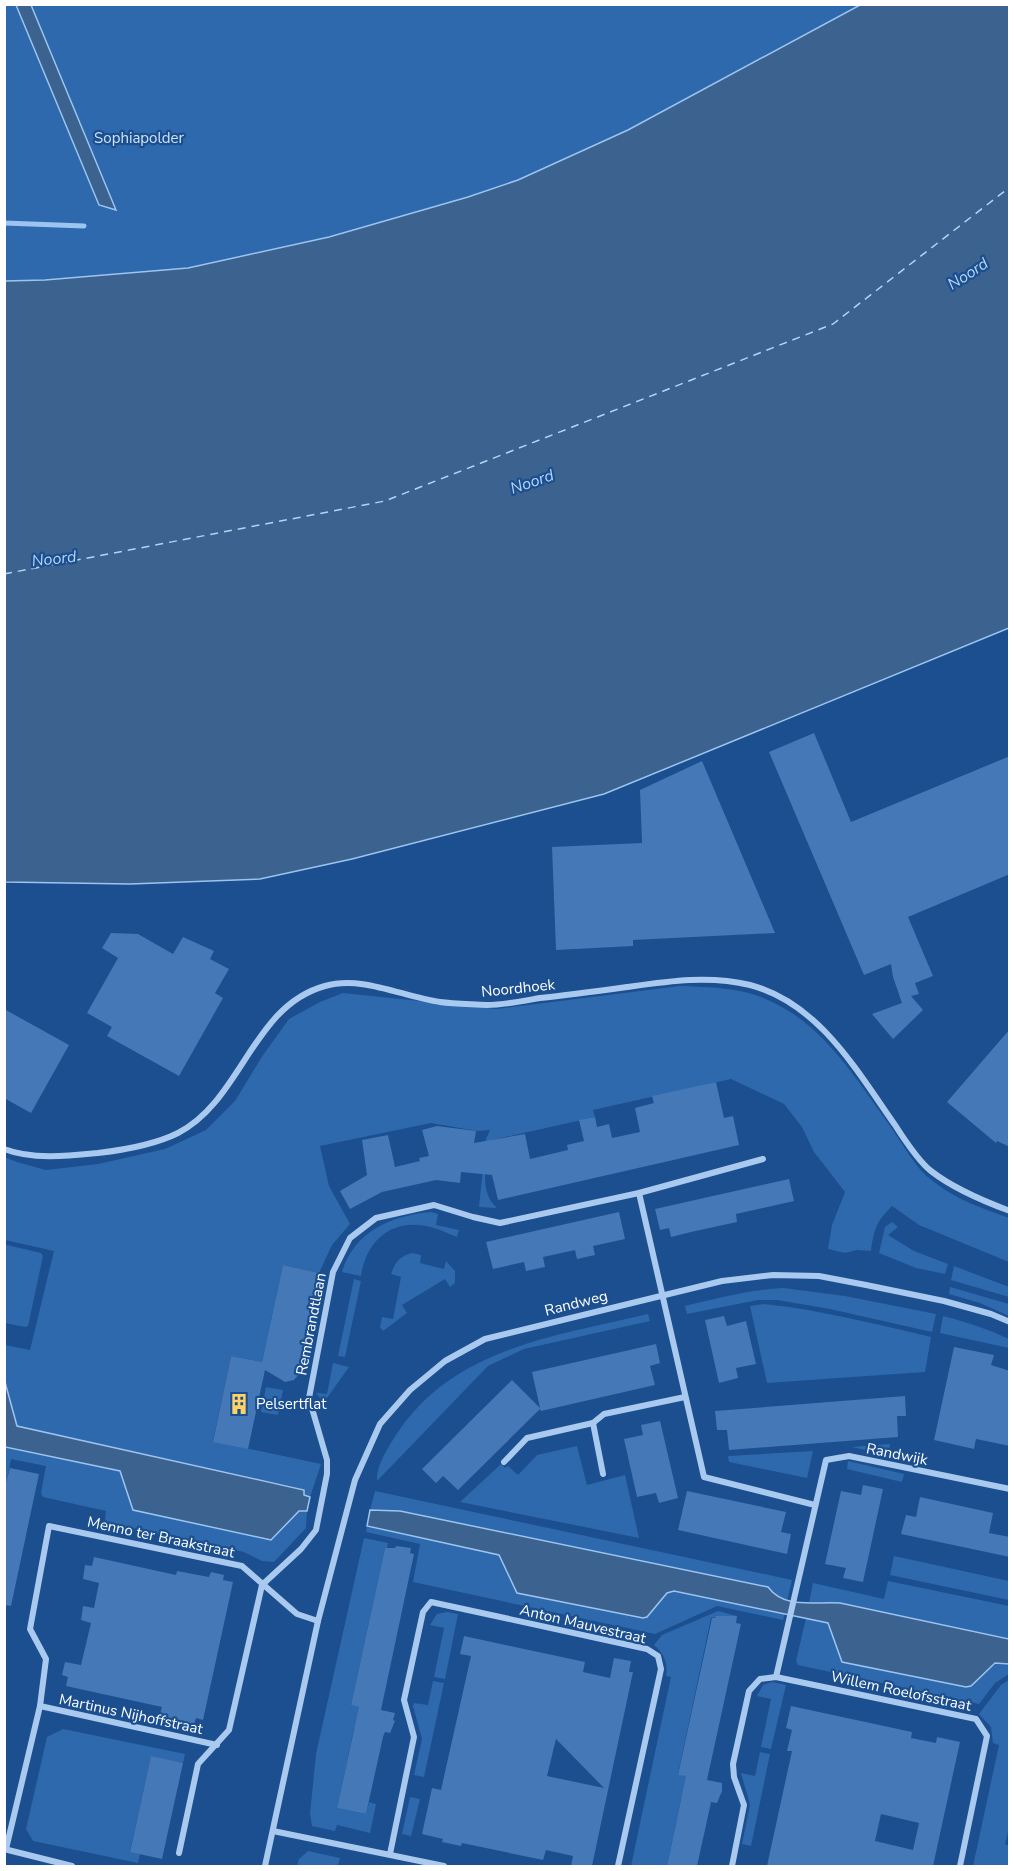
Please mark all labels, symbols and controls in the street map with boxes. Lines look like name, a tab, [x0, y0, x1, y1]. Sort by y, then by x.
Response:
park label: Sophiapolder	[94, 128, 185, 148]
water label: Noord	[943, 252, 993, 295]
water label: Noord	[507, 464, 557, 500]
water label: Noord	[31, 546, 78, 572]
street label: Noordhoek	[480, 974, 556, 1002]
street label: Rembrandtlaan	[291, 1271, 331, 1377]
street label: Randweg	[542, 1285, 610, 1321]
building icon: Pelsertflat	[227, 1392, 251, 1416]
place label: Pelsertflat	[256, 1394, 327, 1414]
street label: Randwijk	[864, 1438, 930, 1470]
street label: Menno ter Braakstraat	[86, 1512, 237, 1563]
street label: Anton Mauvestraat	[518, 1600, 649, 1648]
street label: Willem Roelofsstraat	[829, 1666, 974, 1716]
street label: Martinus Nijhoffstraat	[57, 1689, 206, 1739]

